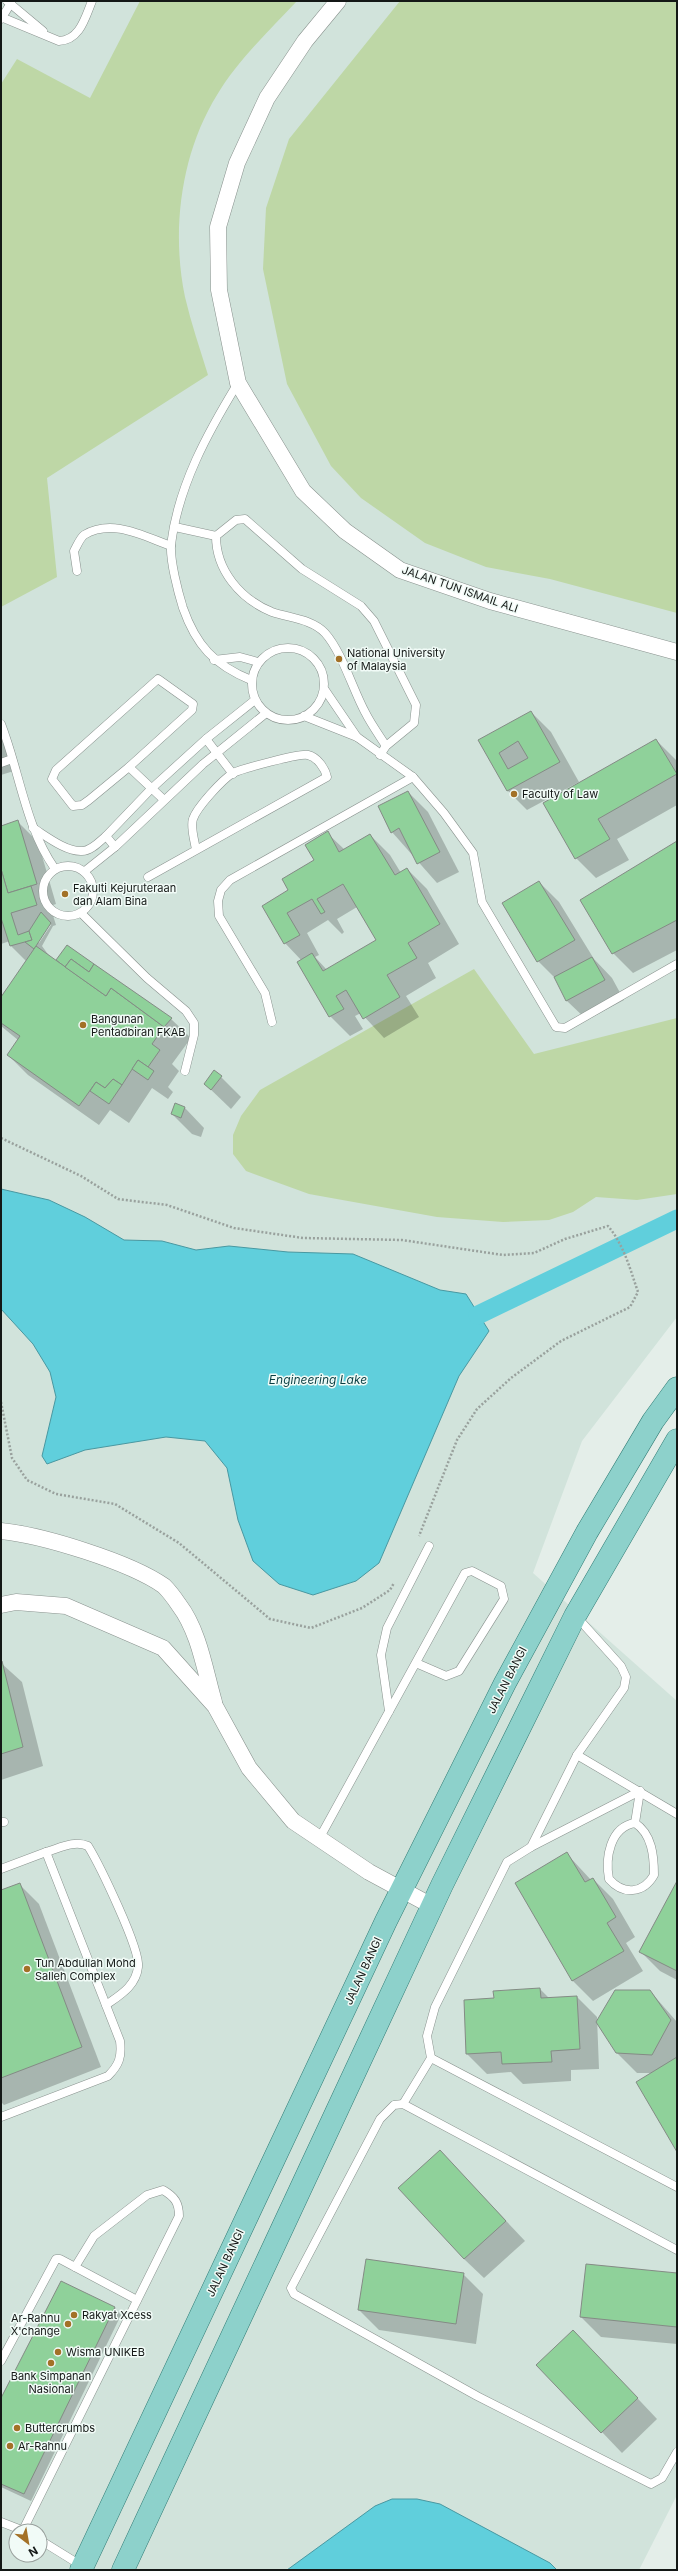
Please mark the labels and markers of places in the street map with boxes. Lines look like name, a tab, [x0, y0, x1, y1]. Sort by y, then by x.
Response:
place label: National University of Malaysia	[347, 646, 445, 673]
marker: National University of Malaysia	[334, 654, 344, 664]
place label: Faculty of Law	[522, 787, 598, 801]
marker: Faculty of Law	[509, 789, 519, 799]
place label: Fakulti Kejuruteraan dan Alam Bina	[73, 881, 176, 908]
marker: Fakulti Kejuruteraan dan Alam Bina	[60, 889, 70, 899]
place label: Bangunan Pentadbiran FKAB	[91, 1012, 185, 1039]
marker: Bangunan Pentadbiran FKAB	[78, 1020, 88, 1030]
place label: Tun Abdullah Mohd Salleh Complex	[35, 1956, 136, 1983]
marker: Tun Abdullah Mohd Salleh Complex	[22, 1964, 32, 1974]
place label: Rakyat Xcess	[82, 2308, 152, 2322]
marker: Rakyat Xcess	[69, 2310, 79, 2320]
place label: Ar-Rahnu X'change	[11, 2311, 60, 2338]
marker: Ar-Rahnu X'change	[63, 2319, 73, 2329]
place label: Wisma UNIKEB	[66, 2345, 145, 2359]
marker: Wisma UNIKEB	[53, 2347, 63, 2357]
marker: Bank Simpanan Nasional	[46, 2358, 56, 2368]
place label: Bank Simpanan Nasional	[11, 2369, 91, 2396]
place label: Buttercrumbs	[25, 2421, 95, 2435]
marker: Buttercrumbs	[12, 2423, 22, 2433]
place label: Ar-Rahnu	[18, 2439, 67, 2453]
marker: Ar-Rahnu	[5, 2441, 15, 2451]

